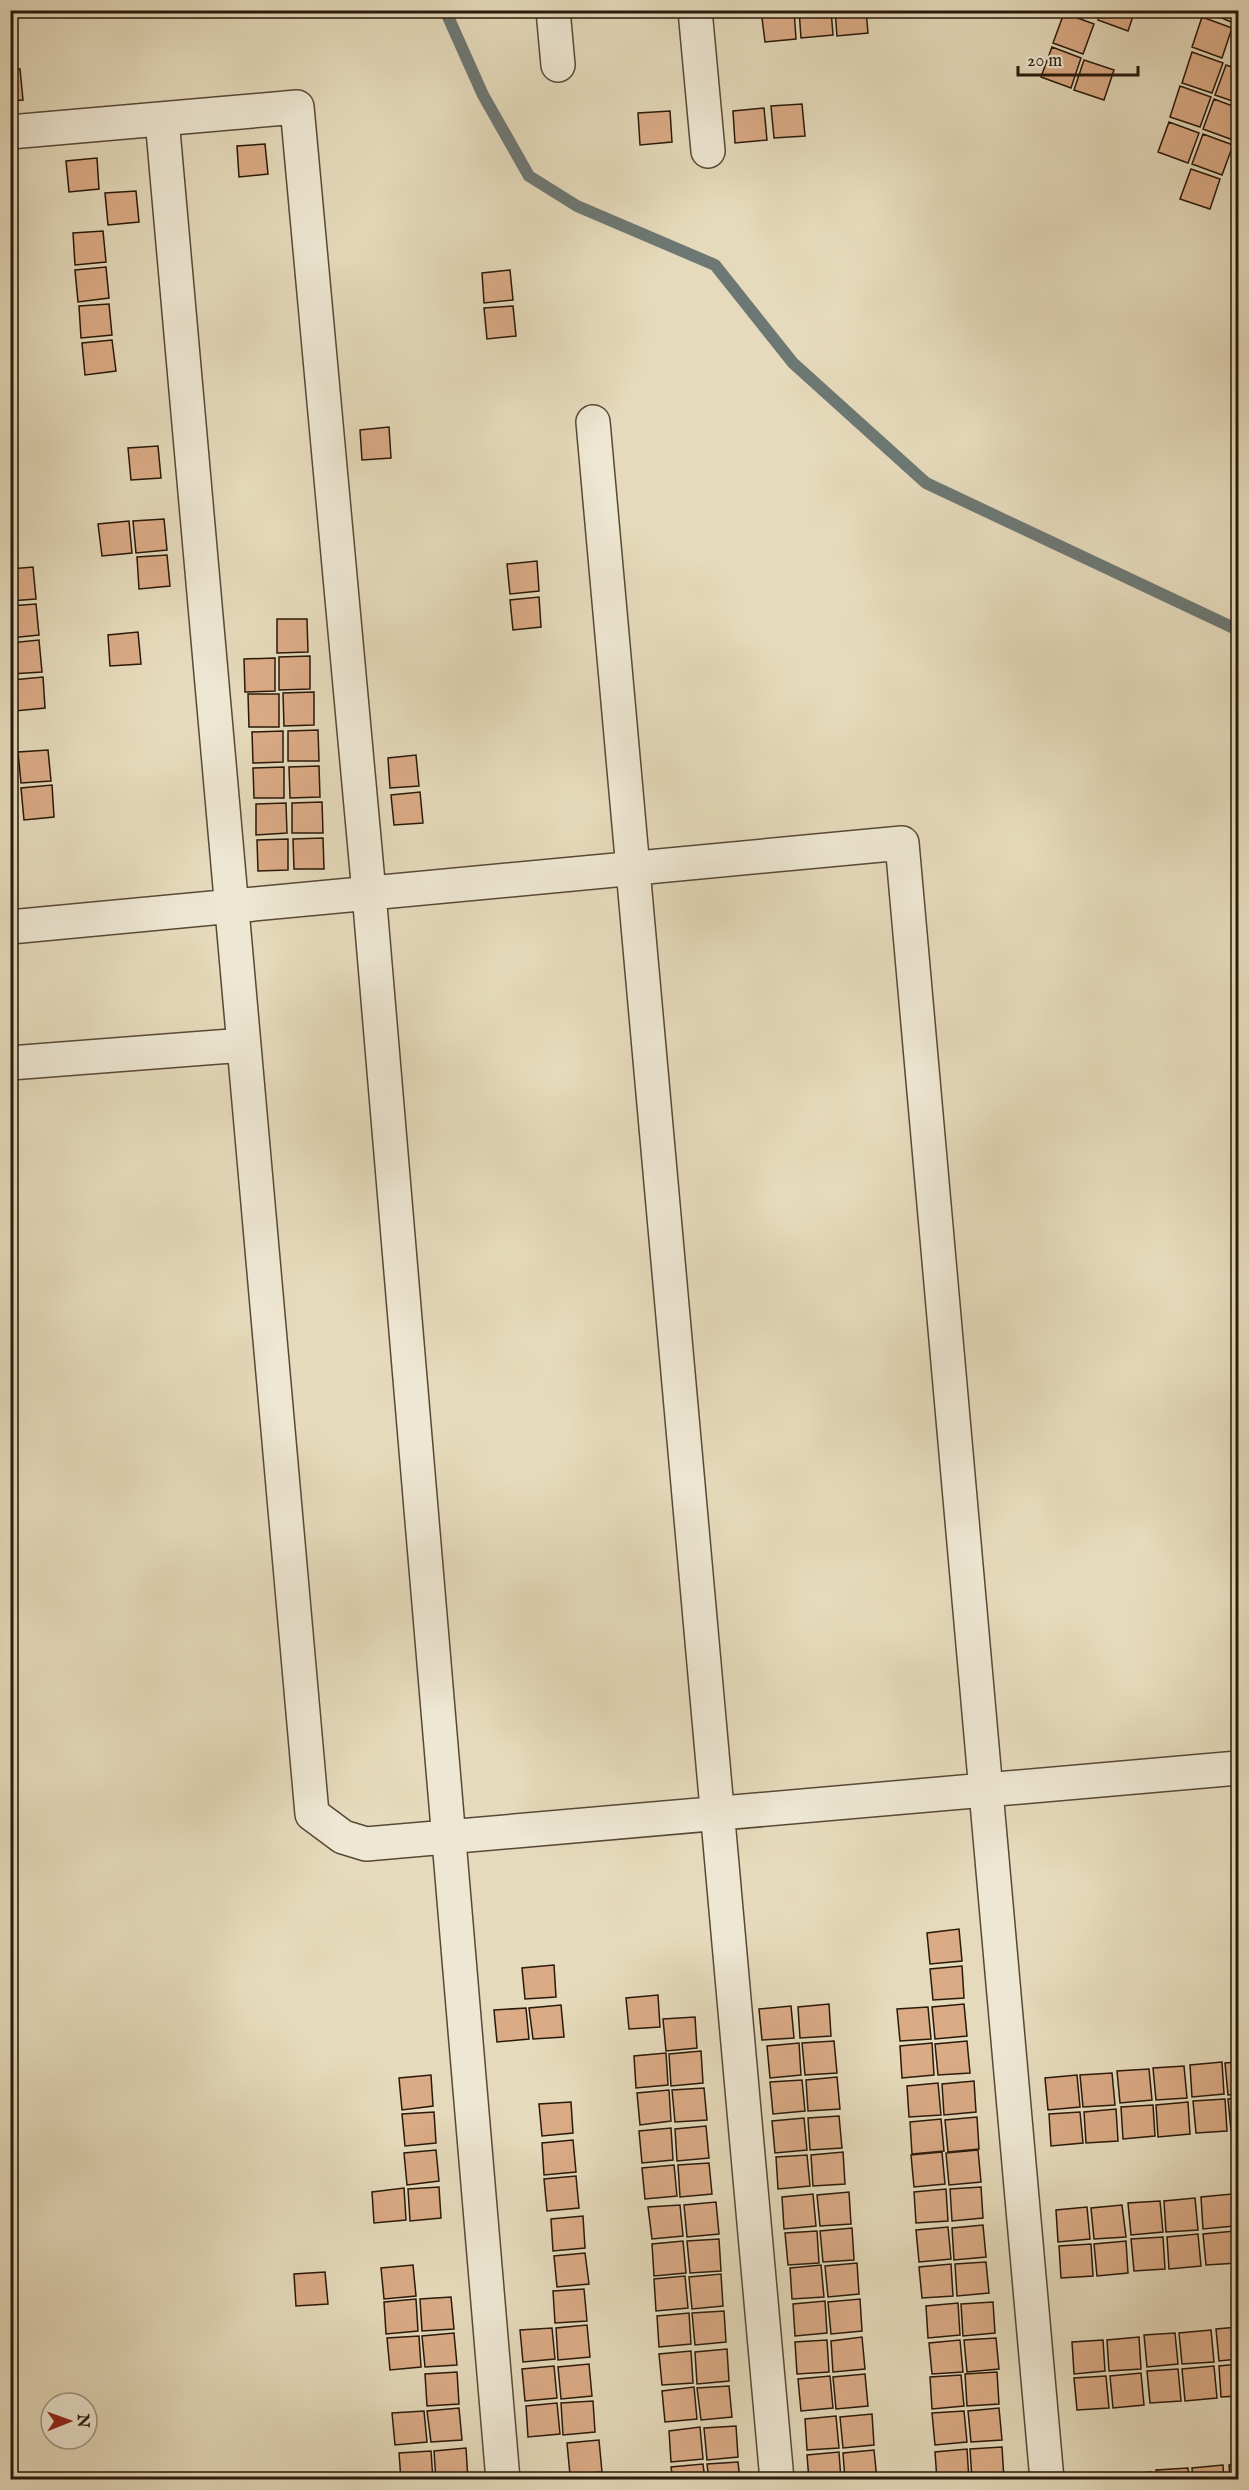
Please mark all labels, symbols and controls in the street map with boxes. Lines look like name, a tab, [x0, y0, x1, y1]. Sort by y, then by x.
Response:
scale bar	[1018, 39, 1138, 77]
text: 20 m	[1027, 50, 1062, 73]
north arrow	[39, 2391, 99, 2451]
text: N	[72, 2413, 92, 2428]

